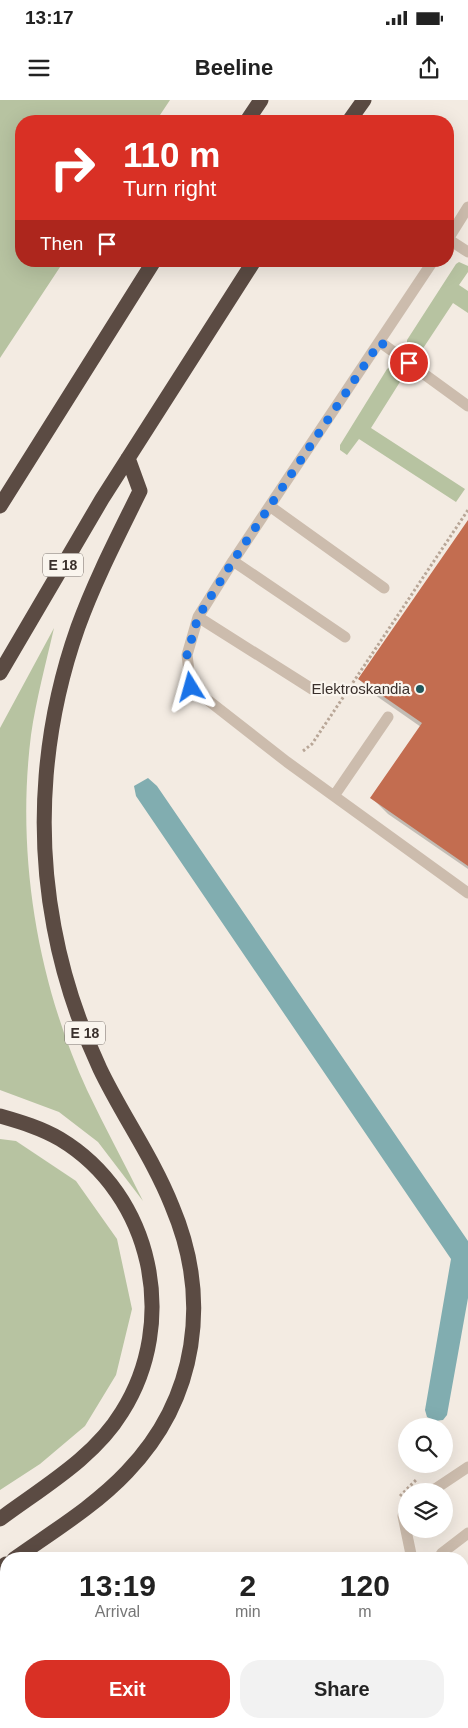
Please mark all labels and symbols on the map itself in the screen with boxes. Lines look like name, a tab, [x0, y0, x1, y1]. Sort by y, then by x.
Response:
pin	[388, 342, 430, 384]
road number: E 18	[43, 554, 83, 576]
position arrow	[164, 660, 216, 712]
place label: Elektroskandia	[312, 680, 411, 697]
marker: Elektroskandia	[414, 683, 426, 695]
road number: E 18	[65, 1021, 105, 1044]

